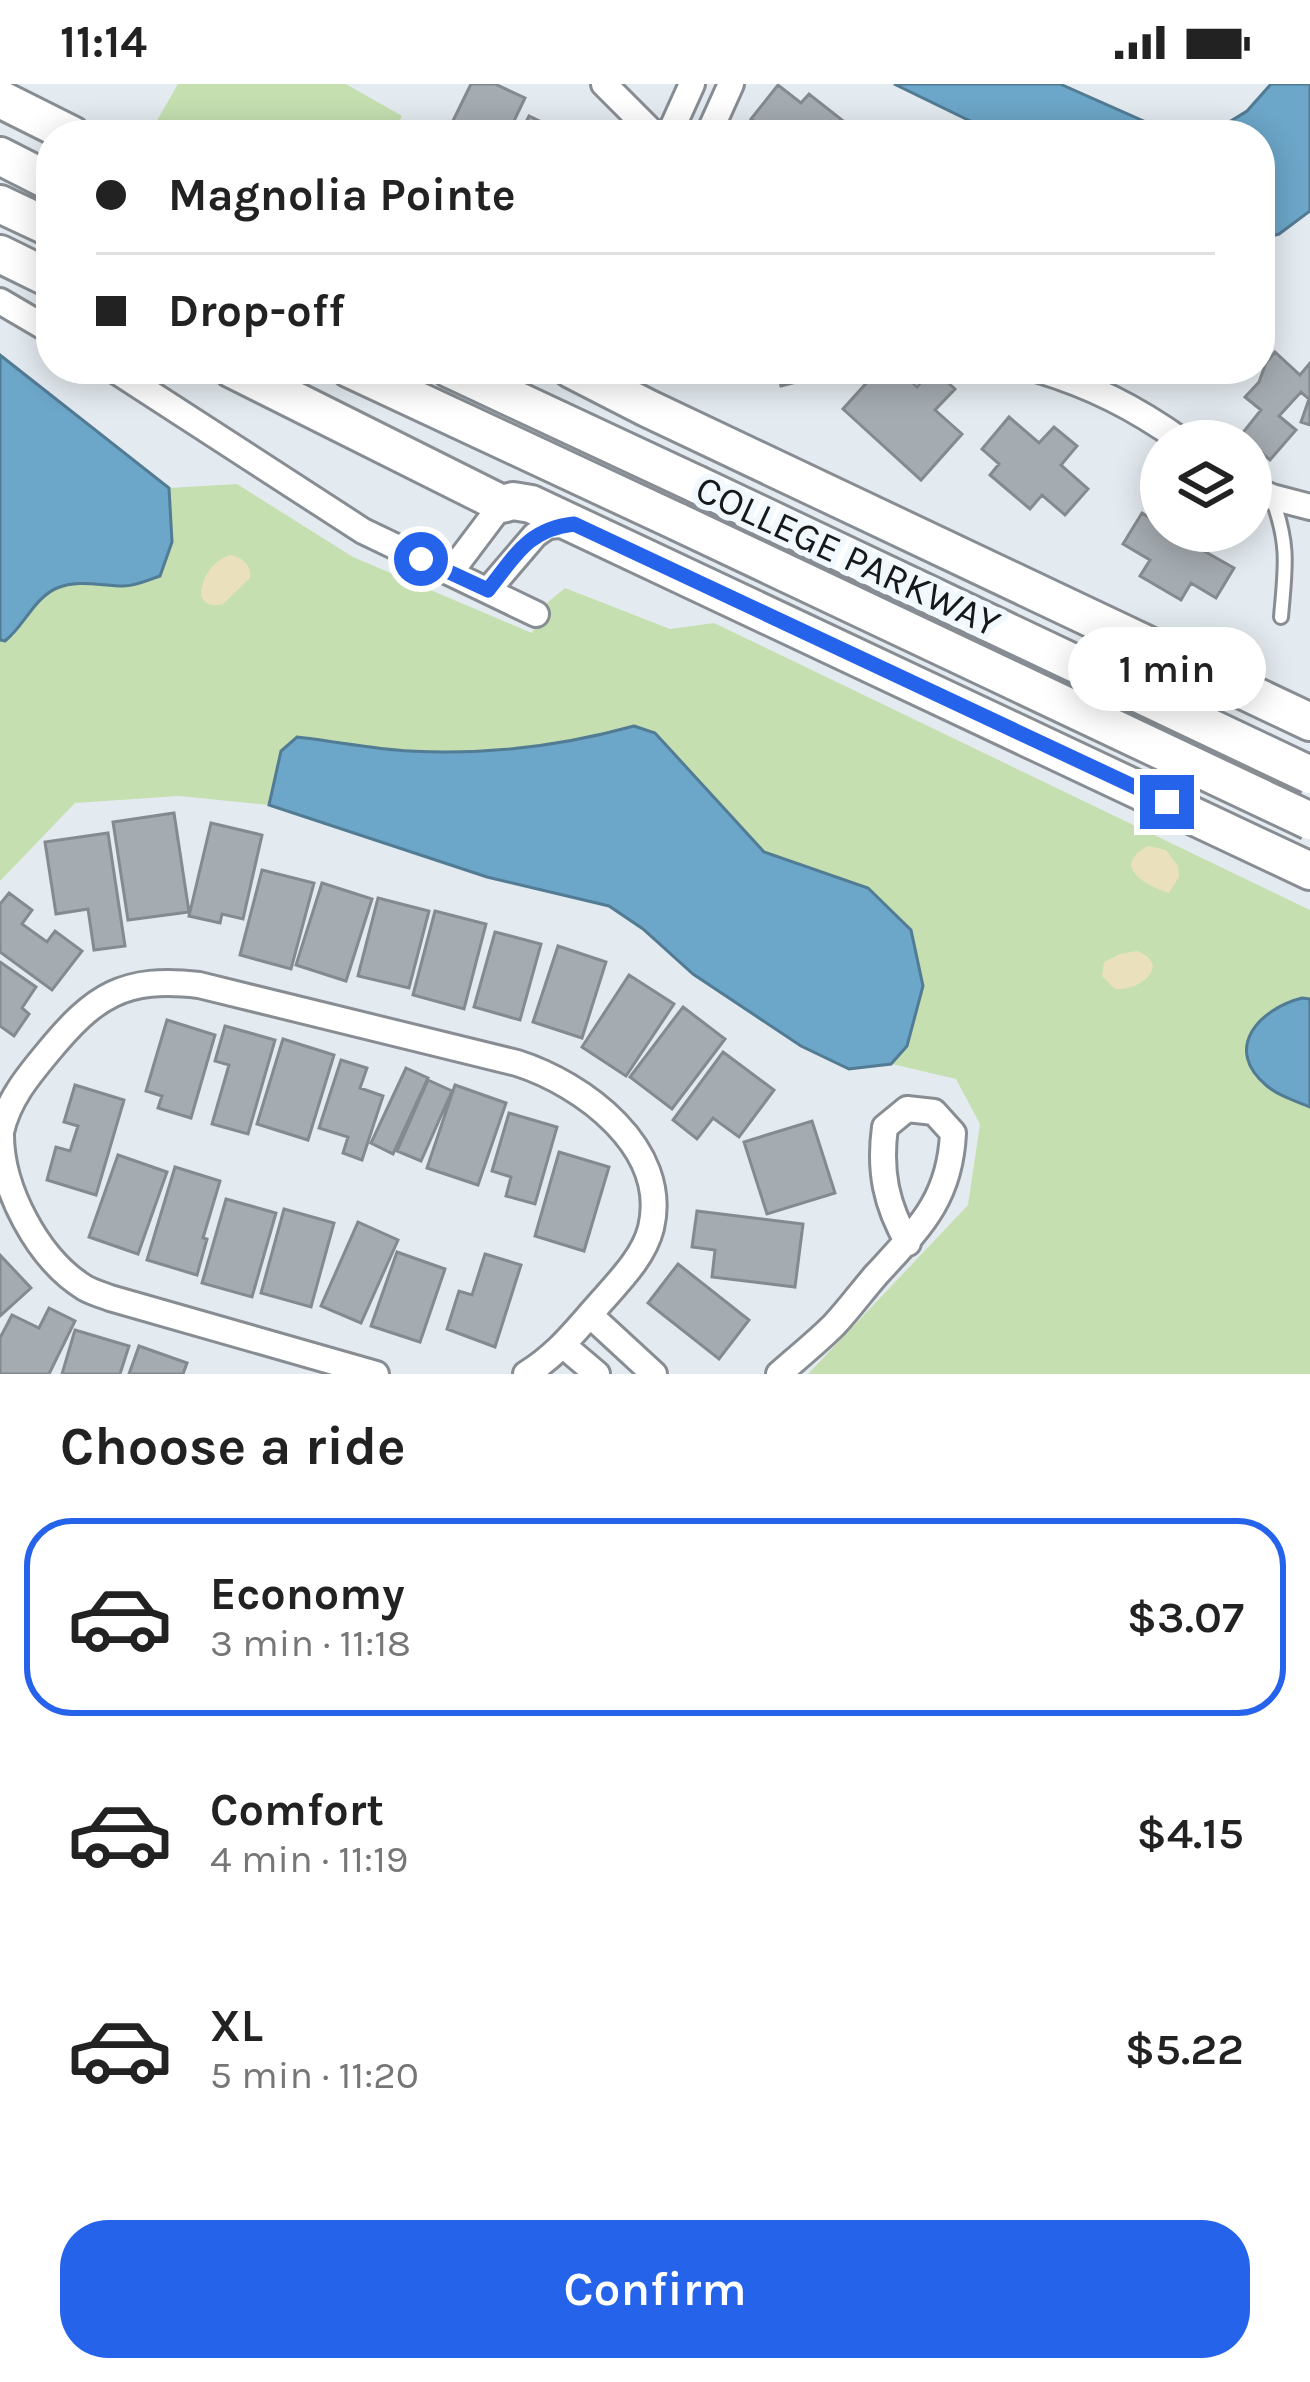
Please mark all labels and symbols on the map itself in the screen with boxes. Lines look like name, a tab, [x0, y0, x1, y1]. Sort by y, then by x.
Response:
street label: COLLEGE PARKWAY	[689, 465, 1008, 647]
route start	[394, 532, 448, 586]
callout: 1 min	[1068, 628, 1266, 712]
route end	[1140, 775, 1194, 829]

